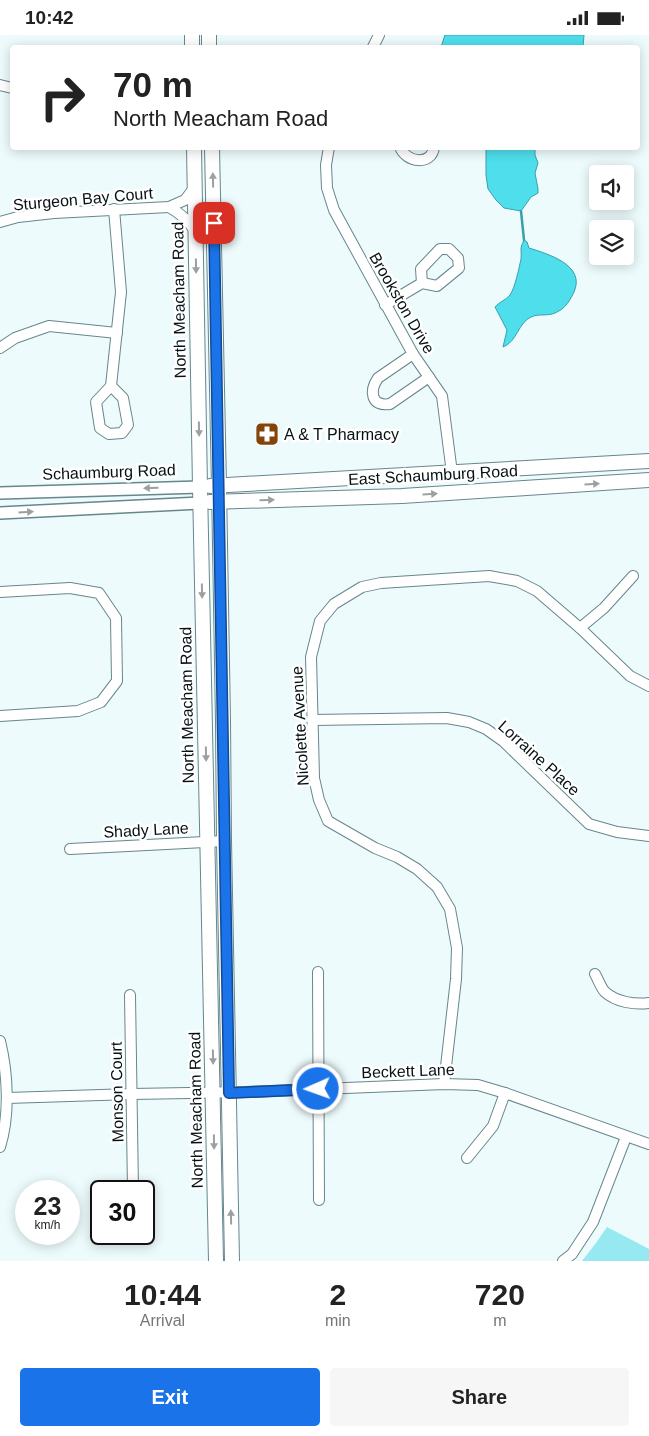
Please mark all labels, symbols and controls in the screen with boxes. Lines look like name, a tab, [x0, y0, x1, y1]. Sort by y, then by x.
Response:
text: 10:42	[25, 7, 74, 28]
icon: right	[30, 65, 95, 130]
text: 70 m	[113, 65, 193, 104]
text: North Meacham Road	[113, 106, 328, 131]
map controls	[589, 165, 634, 265]
button: sound	[589, 165, 634, 210]
one-way arrow	[208, 172, 216, 188]
street label: Sturgeon Bay Court	[12, 184, 154, 214]
pin	[193, 202, 235, 244]
icon: arrive	[200, 209, 228, 237]
button: layers	[589, 220, 634, 265]
street label: North Meacham Road	[169, 222, 189, 378]
street label: Brookston Drive	[366, 249, 438, 357]
one-way arrow	[192, 258, 200, 274]
one-way arrow	[195, 421, 203, 437]
pharmacy icon: A & T Pharmacy	[254, 421, 280, 447]
place label: A & T Pharmacy	[284, 426, 399, 443]
street label: Schaumburg Road	[42, 461, 176, 483]
street label: East Schaumburg Road	[348, 462, 518, 488]
one-way arrow	[584, 479, 600, 487]
one-way arrow	[143, 484, 159, 492]
one-way arrow	[422, 490, 438, 498]
one-way arrow	[260, 496, 276, 504]
one-way arrow	[18, 507, 34, 515]
one-way arrow	[198, 583, 206, 599]
street label: North Meacham Road	[177, 627, 197, 783]
street label: Nicolette Avenue	[288, 666, 312, 786]
street label: Lorraine Place	[495, 717, 583, 799]
one-way arrow	[202, 746, 210, 762]
street label: Shady Lane	[103, 819, 189, 841]
street label: North Meacham Road	[186, 1032, 206, 1188]
street label: Monson Court	[108, 1041, 126, 1142]
one-way arrow	[209, 1049, 217, 1065]
street label: Beckett Lane	[361, 1061, 455, 1081]
position arrow	[291, 1062, 343, 1114]
one-way arrow	[211, 1134, 219, 1150]
speed limit sign: 30	[90, 1180, 155, 1245]
text: 23	[34, 1192, 61, 1220]
one-way arrow	[227, 1209, 235, 1225]
text: km/h	[34, 1218, 61, 1232]
text: 10:44	[124, 1278, 201, 1311]
text: 2	[329, 1278, 346, 1311]
text: 720	[475, 1278, 525, 1311]
text: Arrival	[140, 1312, 185, 1329]
text: min	[325, 1312, 351, 1329]
text: m	[493, 1312, 506, 1329]
button: Exit	[20, 1368, 320, 1426]
button: Share	[330, 1368, 629, 1426]

